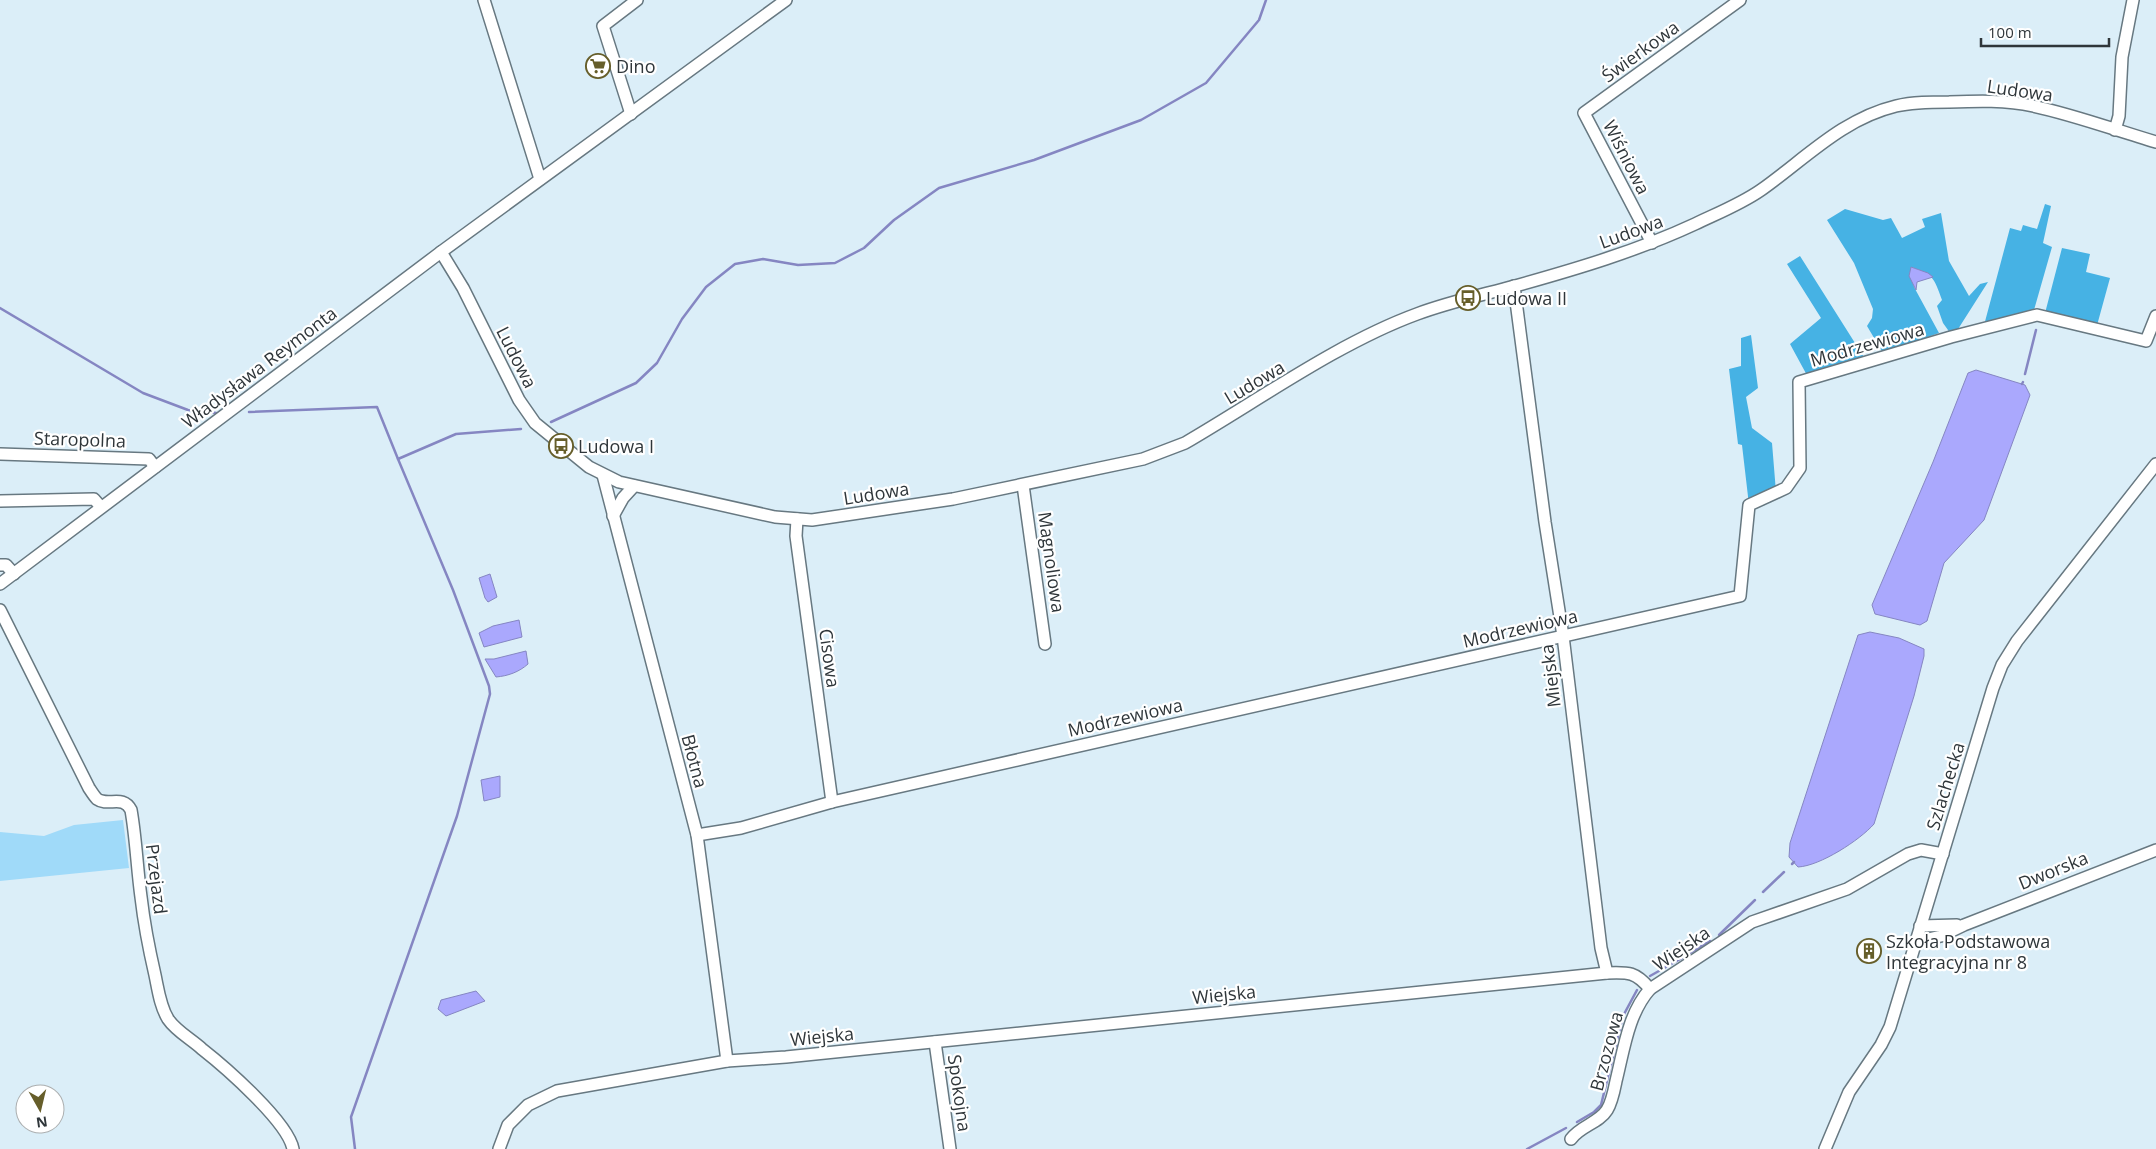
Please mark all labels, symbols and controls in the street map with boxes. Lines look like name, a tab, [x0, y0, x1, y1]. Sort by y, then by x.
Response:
street label: Świerkowa	[1597, 15, 1683, 87]
scale bar	[1981, 15, 2108, 47]
text: 100 m	[1988, 22, 2032, 42]
supermarket icon: Dino	[585, 53, 611, 79]
place label: Dino	[616, 54, 655, 78]
street label: Ludowa	[1986, 74, 2054, 106]
street label: Wiśniowa	[1598, 116, 1656, 198]
street label: Ludowa	[1596, 208, 1666, 254]
bus stop icon: Ludowa II	[1455, 285, 1481, 311]
place label: Ludowa II	[1486, 286, 1567, 310]
street label: Władysława Reymonta	[177, 301, 341, 433]
street label: Modrzewiowa	[1807, 316, 1927, 372]
street label: Ludowa	[491, 322, 543, 392]
street label: Ludowa	[1219, 355, 1289, 409]
street label: Staropolna	[34, 425, 126, 453]
bus stop icon: Ludowa I	[548, 433, 574, 459]
place label: Ludowa I	[578, 434, 654, 458]
street label: Ludowa	[841, 476, 911, 510]
street label: Magnoliowa	[1033, 510, 1071, 614]
street label: Modrzewiowa	[1460, 603, 1580, 653]
street label: Cisowa	[814, 627, 846, 689]
street label: Miejska	[1534, 643, 1566, 709]
street label: Modrzewiowa	[1065, 692, 1185, 742]
street label: Błotna	[676, 732, 714, 790]
street label: Szlachecka	[1920, 739, 1970, 833]
street label: Przejazd	[141, 842, 173, 916]
street label: Dworska	[2015, 845, 2091, 895]
street label: Wiejska	[1648, 920, 1714, 976]
place label: Szkoła Podstawowa Integracyjna nr 8	[1886, 929, 2050, 974]
building icon: Szkoła Podstawowa Integracyjna nr 8	[1856, 938, 1882, 964]
street label: Wiejska	[1191, 979, 1257, 1009]
street label: Brzozowa	[1584, 1009, 1628, 1093]
street label: Wiejska	[789, 1021, 855, 1051]
street label: Spokojna	[943, 1053, 977, 1133]
north arrow	[15, 1084, 65, 1134]
text: N	[35, 1112, 49, 1133]

